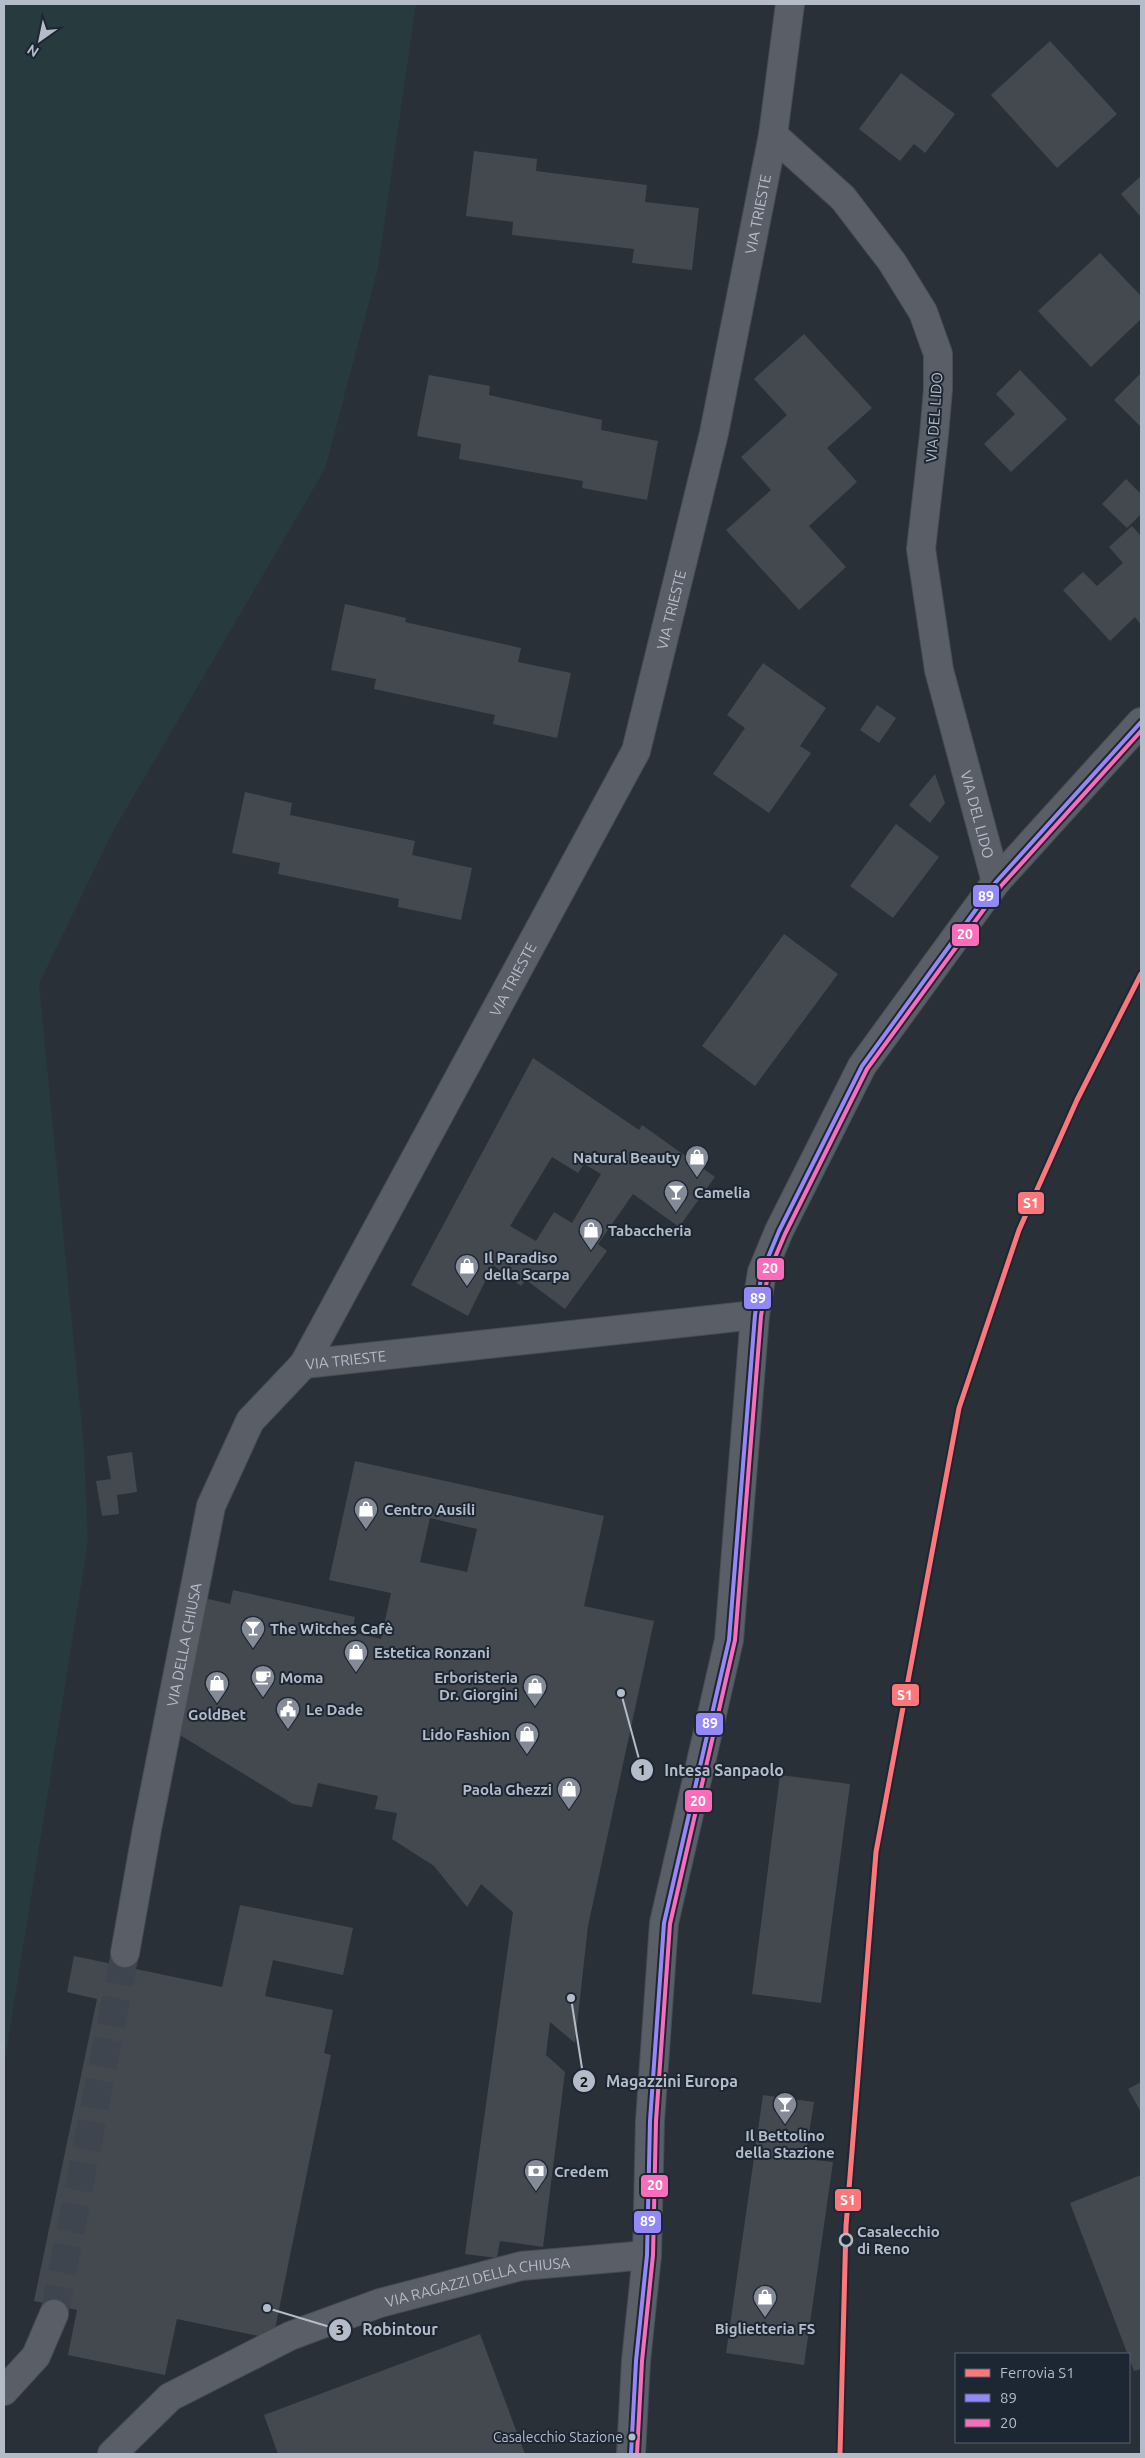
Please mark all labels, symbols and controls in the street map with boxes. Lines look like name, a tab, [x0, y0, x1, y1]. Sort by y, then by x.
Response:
north arrow	[15, 15, 65, 65]
text: N	[24, 41, 42, 60]
street label: VIA TRIESTE	[741, 173, 774, 256]
street label: VIA DEL LIDO	[922, 371, 946, 463]
street label: VIA TRIESTE	[653, 568, 689, 651]
street label: VIA DEL LIDO	[958, 769, 998, 860]
line badge: 89	[972, 884, 1000, 908]
text: 89	[978, 888, 994, 904]
line badge: 20	[951, 923, 980, 947]
text: 20	[957, 926, 973, 942]
street label: VIA TRIESTE	[486, 939, 539, 1019]
shop icon: Natural Beauty	[684, 1144, 710, 1178]
place label: Natural Beauty	[573, 1149, 680, 1166]
bar icon: Camelia	[663, 1179, 689, 1213]
place label: Camelia	[694, 1184, 750, 1201]
line badge: S1	[1017, 1191, 1045, 1215]
text: S1	[1023, 1195, 1039, 1211]
shop icon: Tabaccheria	[578, 1217, 604, 1251]
place label: Tabaccheria	[608, 1222, 692, 1239]
place label: Il Paradiso della Scarpa	[484, 1249, 570, 1283]
shop icon: Il Paradiso della Scarpa	[454, 1253, 480, 1287]
line badge: 20	[756, 1257, 785, 1281]
text: 20	[762, 1260, 778, 1276]
line badge: 89	[743, 1286, 772, 1310]
text: 89	[750, 1290, 766, 1306]
street label: VIA TRIESTE	[304, 1347, 387, 1372]
shop icon: Centro Ausili	[353, 1496, 379, 1530]
place label: Centro Ausili	[384, 1501, 475, 1518]
street label: VIA DELLA CHIUSA	[163, 1581, 204, 1708]
bar icon: The Witches Cafè	[240, 1615, 266, 1649]
place label: The Witches Cafè	[270, 1620, 393, 1637]
shop icon: Estetica Ronzani	[343, 1639, 369, 1673]
place label: Estetica Ronzani	[374, 1644, 490, 1661]
cafe icon: Moma	[250, 1664, 276, 1698]
place label: Moma	[280, 1669, 323, 1686]
place label: Erboristeria Dr. Giorgini	[434, 1669, 518, 1703]
shop icon: GoldBet	[204, 1670, 230, 1704]
shop icon: Erboristeria Dr. Giorgini	[522, 1673, 548, 1707]
line badge: S1	[891, 1683, 920, 1707]
text: S1	[897, 1687, 913, 1703]
public building icon: Le Dade	[275, 1696, 301, 1730]
place label: Le Dade	[306, 1701, 363, 1718]
place label: GoldBet	[188, 1706, 247, 1723]
line badge: 89	[695, 1712, 724, 1736]
text: 89	[702, 1715, 718, 1731]
shop icon: Lido Fashion	[514, 1721, 540, 1755]
place label: Lido Fashion	[422, 1726, 510, 1743]
callout: Intesa Sanpaolo	[629, 1755, 794, 1786]
text: 1	[638, 1761, 646, 1778]
text: Intesa Sanpaolo	[664, 1761, 784, 1779]
shop icon: Paola Ghezzi	[556, 1776, 582, 1810]
place label: Paola Ghezzi	[463, 1781, 552, 1798]
line badge: 20	[684, 1789, 713, 1813]
text: 20	[690, 1793, 706, 1809]
callout: Magazzini Europa	[571, 2066, 748, 2097]
text: Magazzini Europa	[606, 2072, 738, 2090]
text: 2	[580, 2073, 588, 2090]
bar icon: Il Bettolino della Stazione	[772, 2091, 798, 2125]
place label: Il Bettolino della Stazione	[735, 2127, 835, 2161]
bank icon: Credem	[523, 2158, 549, 2192]
place label: Credem	[554, 2163, 609, 2180]
line badge: 20	[640, 2174, 669, 2198]
text: 20	[647, 2177, 663, 2193]
line badge: S1	[834, 2188, 862, 2212]
text: S1	[840, 2192, 856, 2208]
line badge: 89	[633, 2210, 662, 2234]
text: 89	[640, 2213, 656, 2229]
place label: Casalecchio di Reno	[857, 2223, 940, 2257]
marker: Casalecchio di Reno	[839, 2233, 853, 2247]
street label: VIA RAGAZZI DELLA CHIUSA	[383, 2253, 571, 2310]
shop icon: Biglietteria FS	[752, 2284, 778, 2318]
callout: Robintour	[328, 2314, 448, 2345]
text: Robintour	[362, 2320, 438, 2338]
place label: Biglietteria FS	[715, 2320, 815, 2337]
text: 3	[336, 2321, 344, 2338]
legend	[955, 2353, 1130, 2443]
text: Ferrovia S1	[1000, 2364, 1075, 2381]
text: 89	[1000, 2389, 1017, 2406]
text: 20	[1000, 2414, 1017, 2431]
place label: Casalecchio Stazione	[493, 2429, 623, 2445]
marker: Casalecchio Stazione	[627, 2432, 637, 2442]

